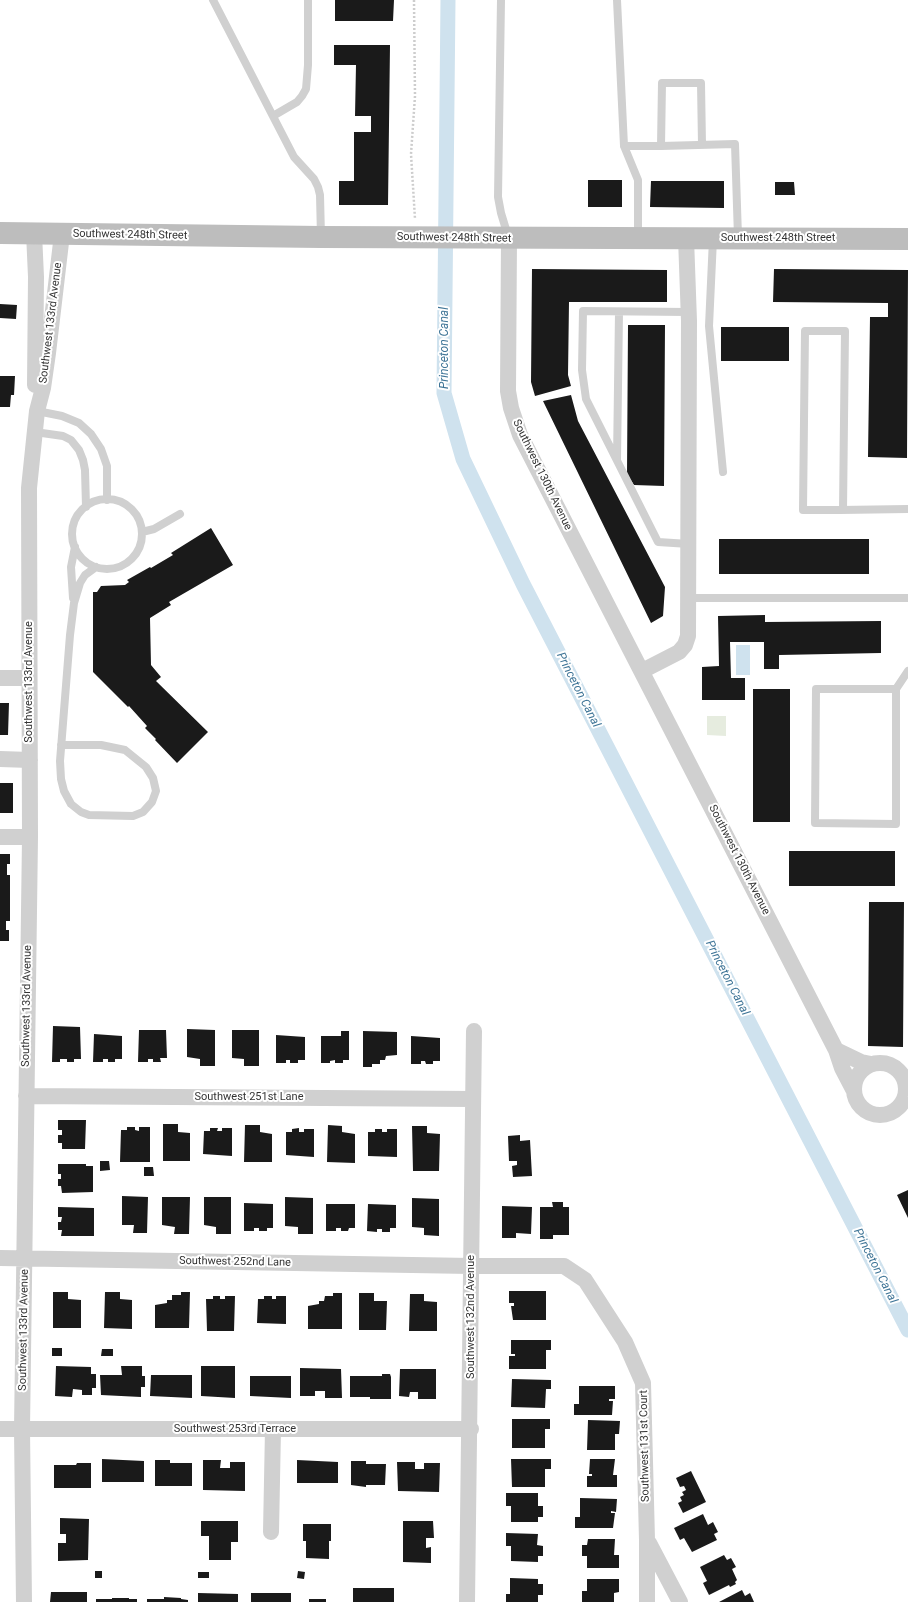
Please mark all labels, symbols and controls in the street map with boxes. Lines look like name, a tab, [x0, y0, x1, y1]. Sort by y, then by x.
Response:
street label: Southwest 248th Street	[73, 227, 187, 243]
street label: Southwest 248th Street	[397, 230, 511, 246]
street label: Southwest 248th Street	[721, 231, 835, 245]
street label: Southwest 133rd Avenue	[37, 262, 65, 384]
water label: Princeton Canal	[438, 307, 452, 389]
street label: Southwest 130th Avenue	[509, 417, 575, 533]
street label: Southwest 133rd Avenue	[22, 621, 36, 743]
water label: Princeton Canal	[553, 650, 603, 730]
street label: Southwest 130th Avenue	[706, 803, 772, 917]
water label: Princeton Canal	[702, 938, 752, 1018]
street label: Southwest 133rd Avenue	[19, 945, 35, 1067]
street label: Southwest 251st Lane	[195, 1090, 303, 1104]
water label: Princeton Canal	[850, 1226, 900, 1306]
street label: Southwest 252nd Lane	[179, 1254, 291, 1270]
street label: Southwest 132nd Avenue	[464, 1255, 478, 1379]
street label: Southwest 133rd Avenue	[16, 1269, 32, 1391]
street label: Southwest 131st Court	[637, 1390, 653, 1502]
street label: Southwest 253rd Terrace	[174, 1422, 296, 1436]

